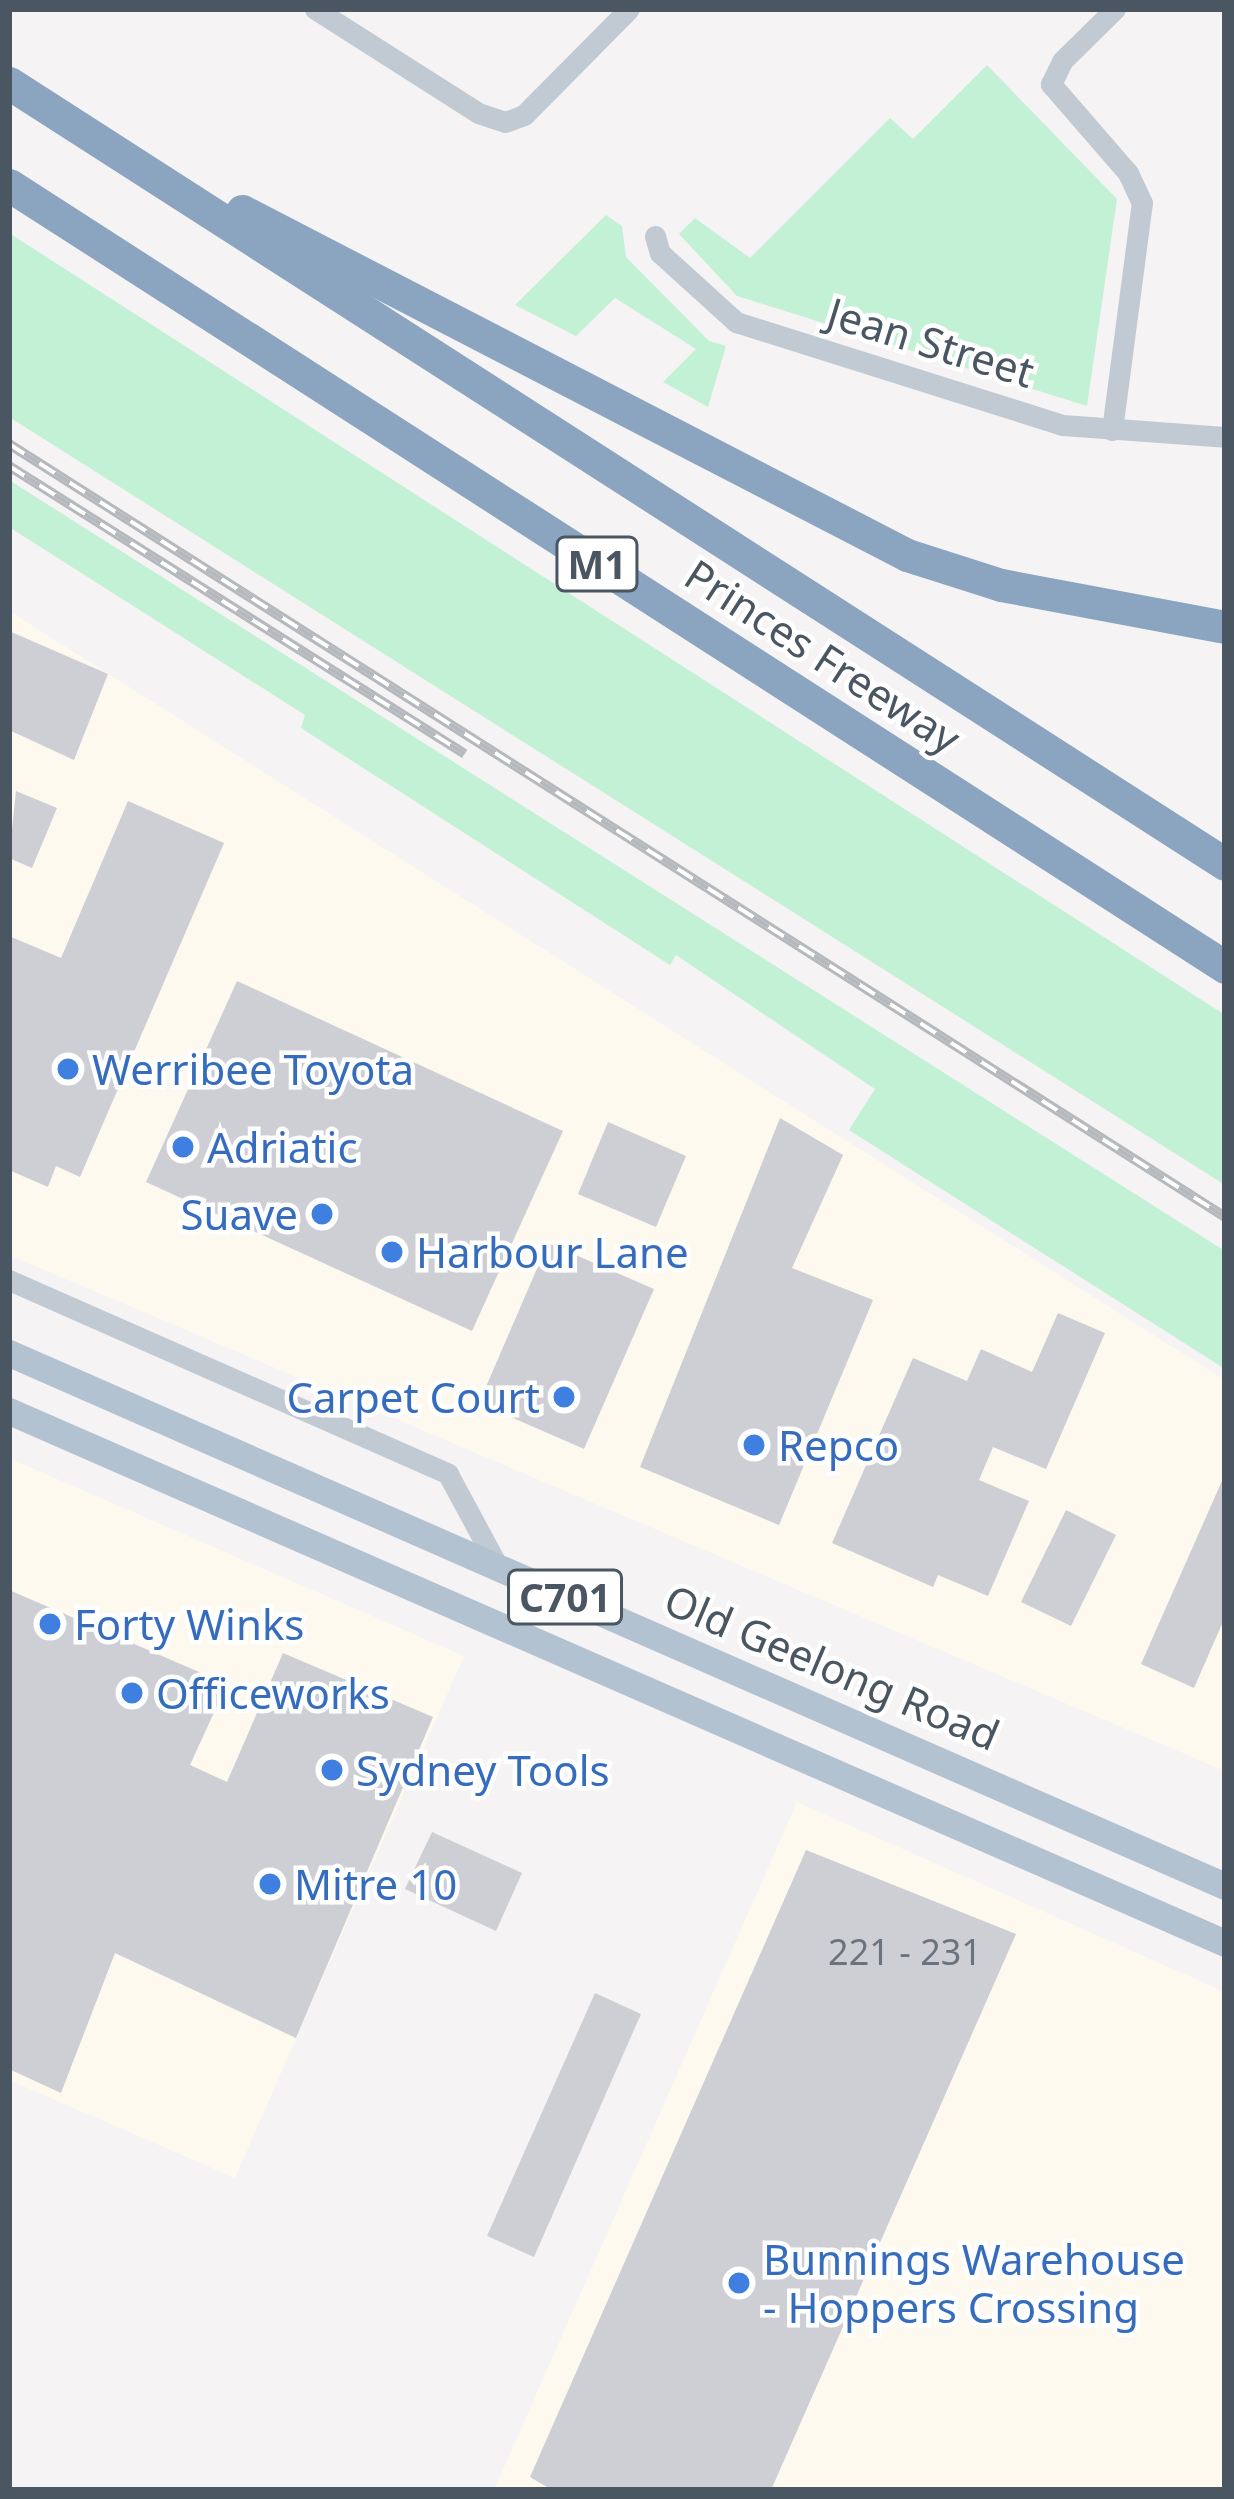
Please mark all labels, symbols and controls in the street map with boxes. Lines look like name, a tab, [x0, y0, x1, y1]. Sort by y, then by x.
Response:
street label: Jean Street	[822, 287, 1040, 397]
road number: M1	[555, 531, 639, 597]
street label: Princes Freeway	[676, 548, 970, 764]
place label: Werribee Toyota	[92, 1044, 414, 1094]
marker: Werribee Toyota	[55, 1056, 81, 1082]
place label: Adriatic	[207, 1122, 358, 1172]
marker: Adriatic	[170, 1134, 196, 1160]
place label: Suave	[180, 1189, 298, 1239]
marker: Suave	[309, 1201, 335, 1227]
place label: Harbour Lane	[416, 1227, 689, 1277]
marker: Harbour Lane	[379, 1239, 405, 1265]
place label: Carpet Court	[287, 1372, 540, 1422]
marker: Carpet Court	[551, 1384, 577, 1410]
place label: Repco	[778, 1420, 899, 1470]
marker: Repco	[741, 1432, 767, 1458]
road number: C701	[505, 1564, 625, 1630]
street label: Old Geelong Road	[657, 1574, 1007, 1760]
place label: Forty Winks	[74, 1599, 304, 1649]
marker: Forty Winks	[37, 1611, 63, 1637]
place label: Officeworks	[156, 1668, 390, 1718]
marker: Officeworks	[119, 1680, 145, 1706]
place label: Sydney Tools	[356, 1745, 610, 1795]
marker: Sydney Tools	[319, 1757, 345, 1783]
place label: Mitre 10	[294, 1859, 457, 1909]
marker: Mitre 10	[257, 1871, 283, 1897]
house number: 221 - 231	[828, 1930, 982, 1974]
place label: Bunnings Warehouse - Hoppers Crossing	[763, 2234, 1185, 2332]
marker: Bunnings Warehouse - Hoppers Crossing	[726, 2270, 752, 2296]

